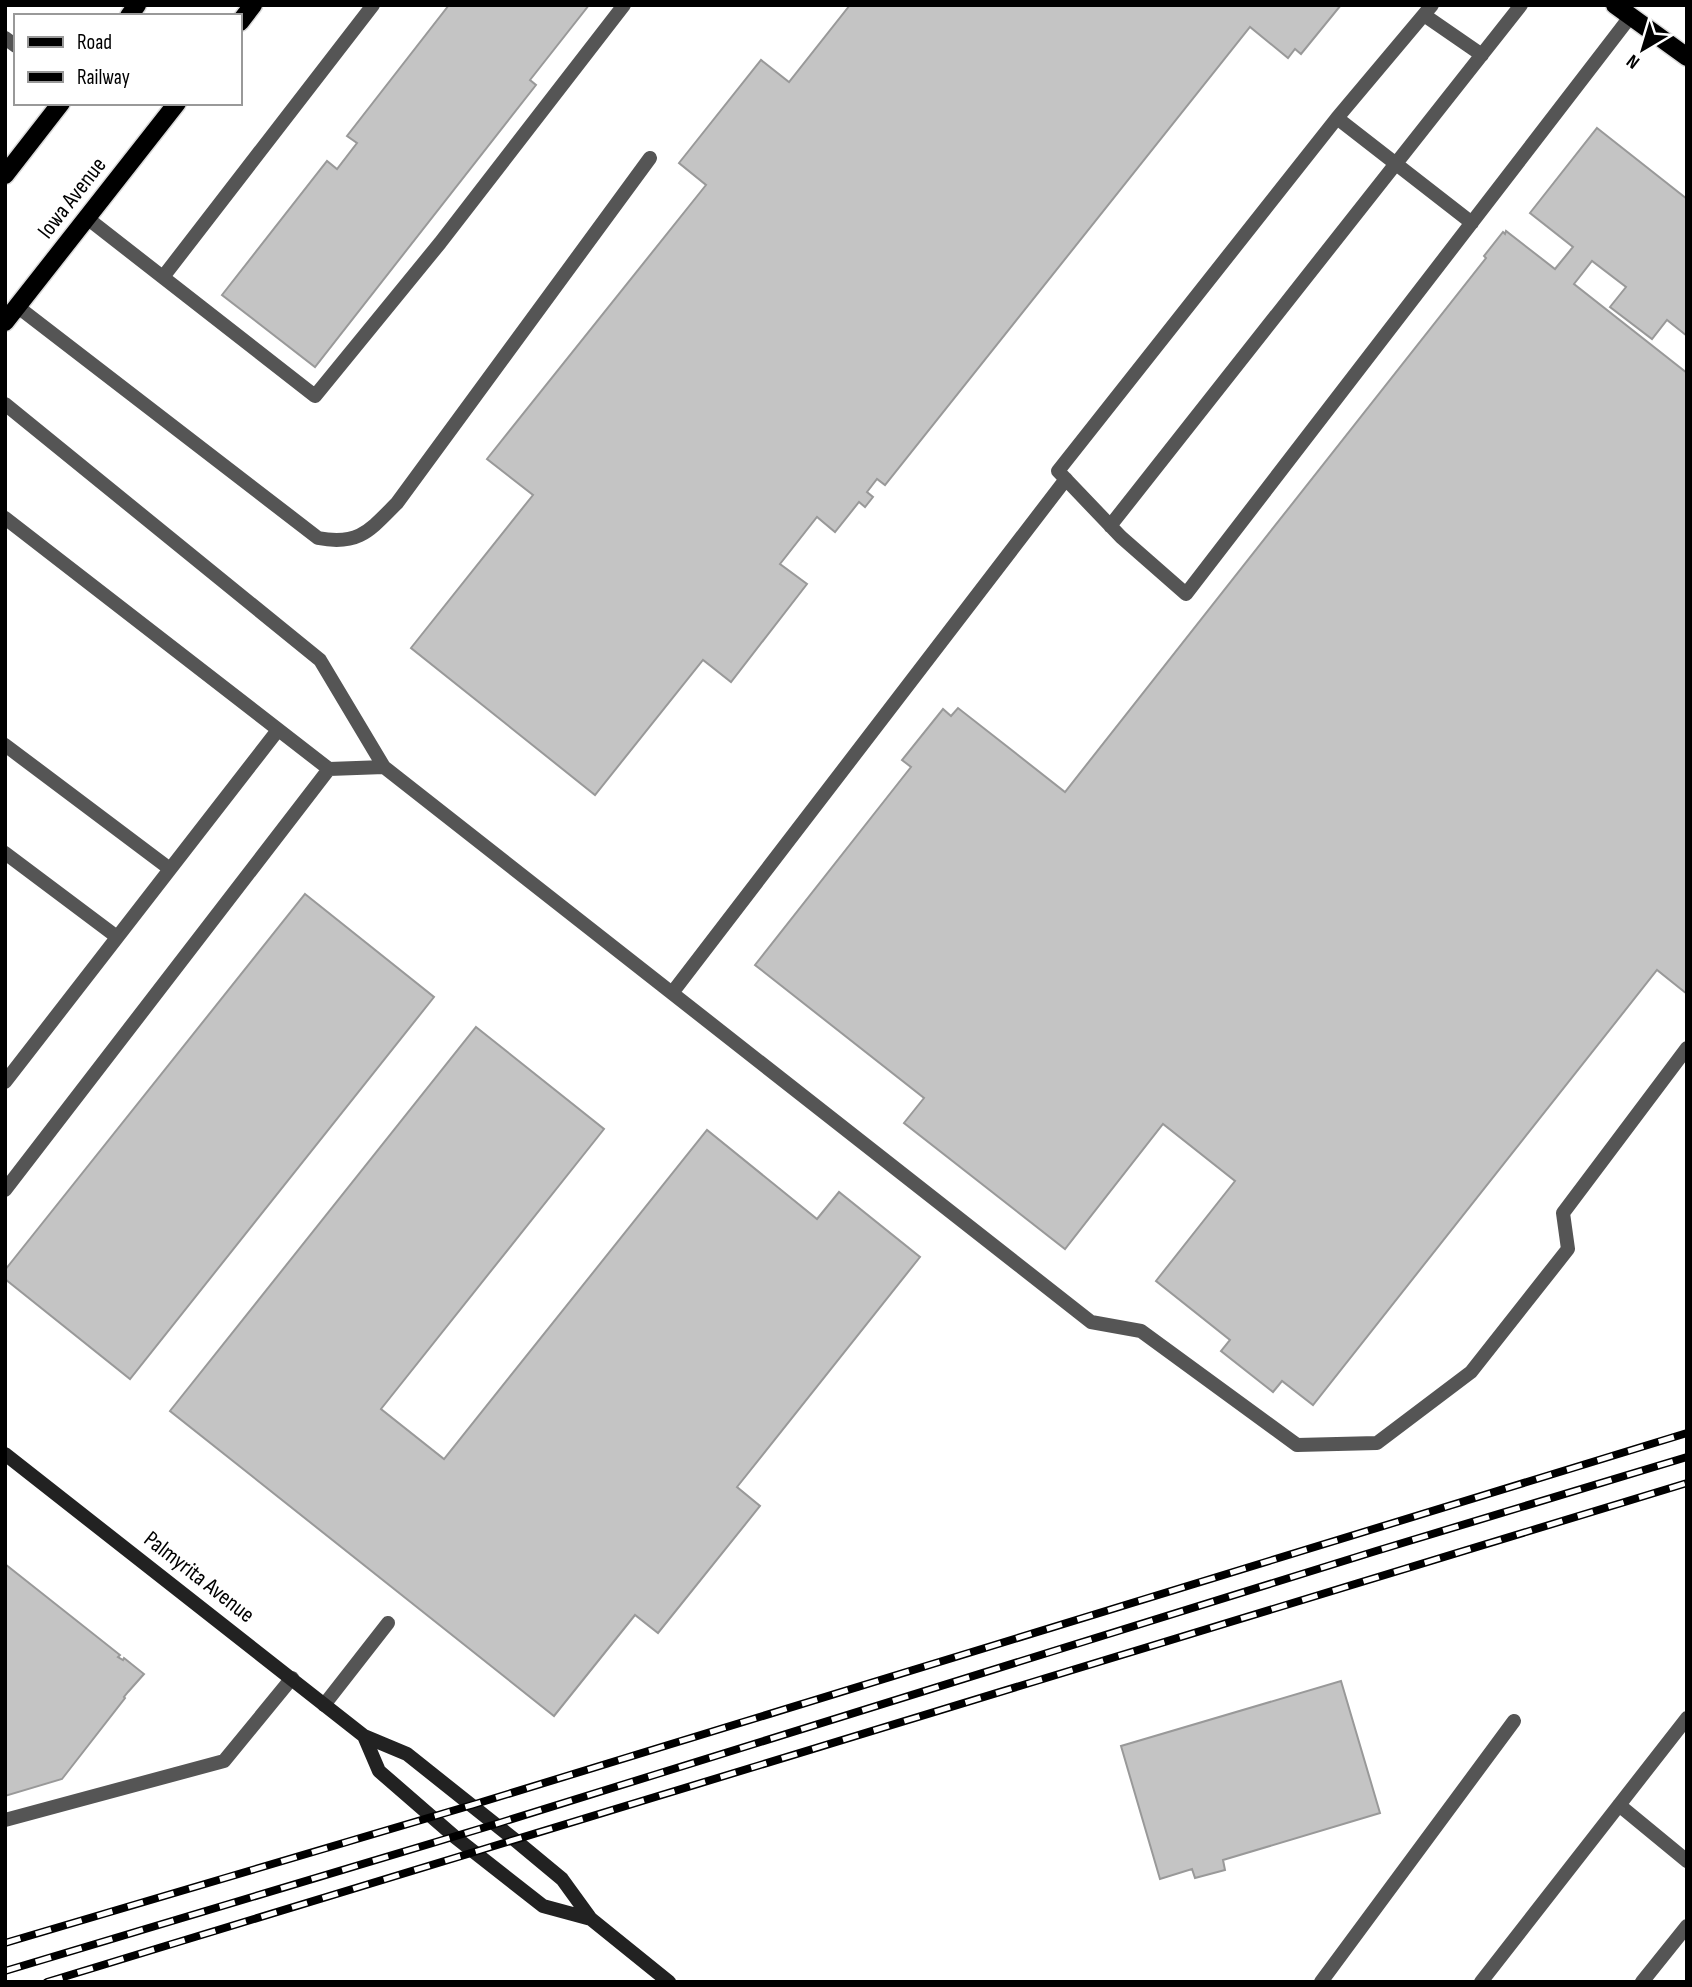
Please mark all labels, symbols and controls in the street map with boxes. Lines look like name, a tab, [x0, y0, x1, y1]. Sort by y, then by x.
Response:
legend	[14, 14, 242, 105]
north arrow	[1608, 14, 1678, 84]
text: Road	[77, 30, 112, 55]
text: N	[1622, 49, 1645, 73]
text: Railway	[77, 65, 130, 90]
street label: Iowa Avenue	[32, 152, 112, 244]
street label: Palmyrita Avenue	[138, 1525, 260, 1629]

